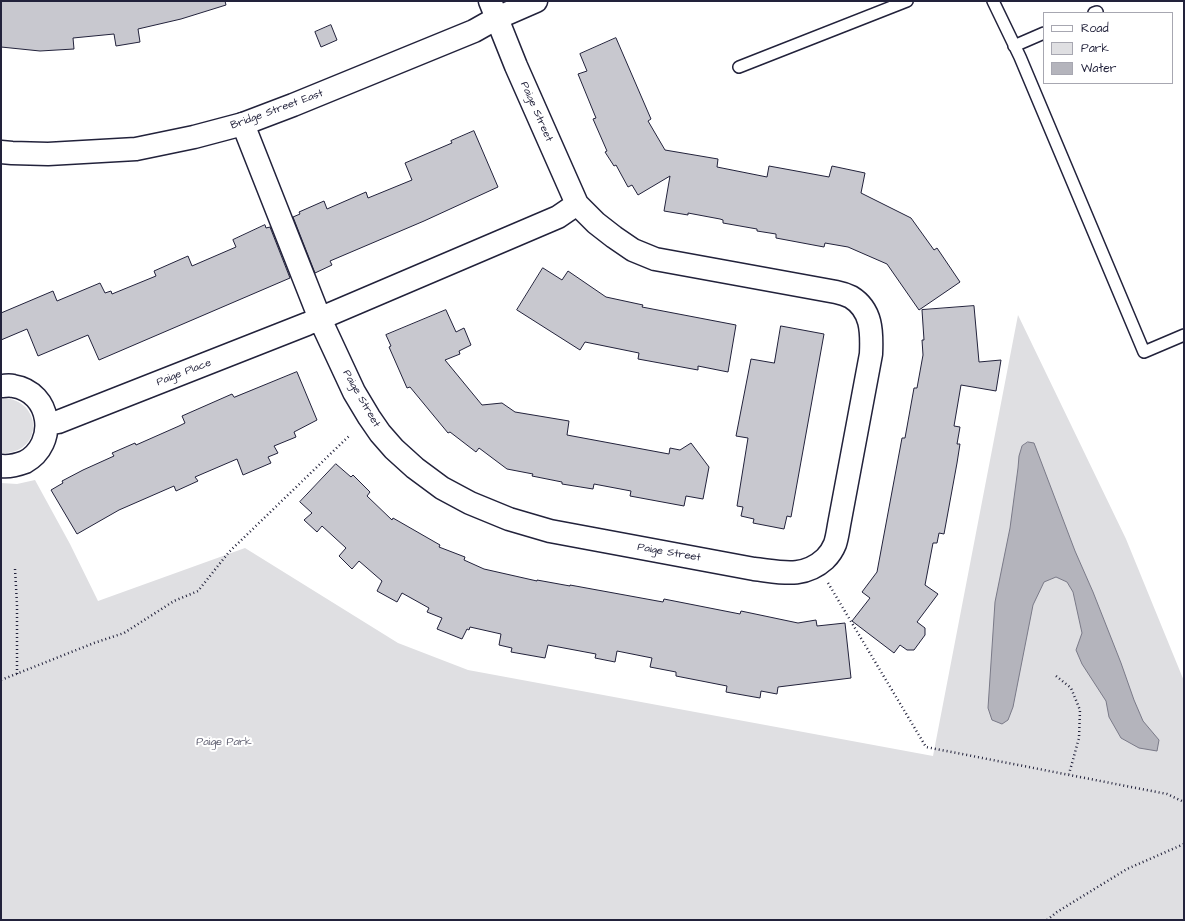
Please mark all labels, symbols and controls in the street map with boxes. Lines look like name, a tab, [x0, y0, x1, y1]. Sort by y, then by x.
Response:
legend	[1043, 12, 1173, 84]
text: Road	[1081, 20, 1109, 37]
text: Park	[1081, 40, 1109, 57]
text: Water	[1081, 60, 1116, 77]
street label: Paige Street	[517, 80, 555, 144]
street label: Bridge Street East	[229, 87, 325, 133]
street label: Paige Place	[155, 357, 213, 389]
street label: Paige Street	[339, 368, 383, 430]
street label: Paige Street	[636, 541, 702, 565]
park label: Paige Park	[196, 736, 252, 750]

